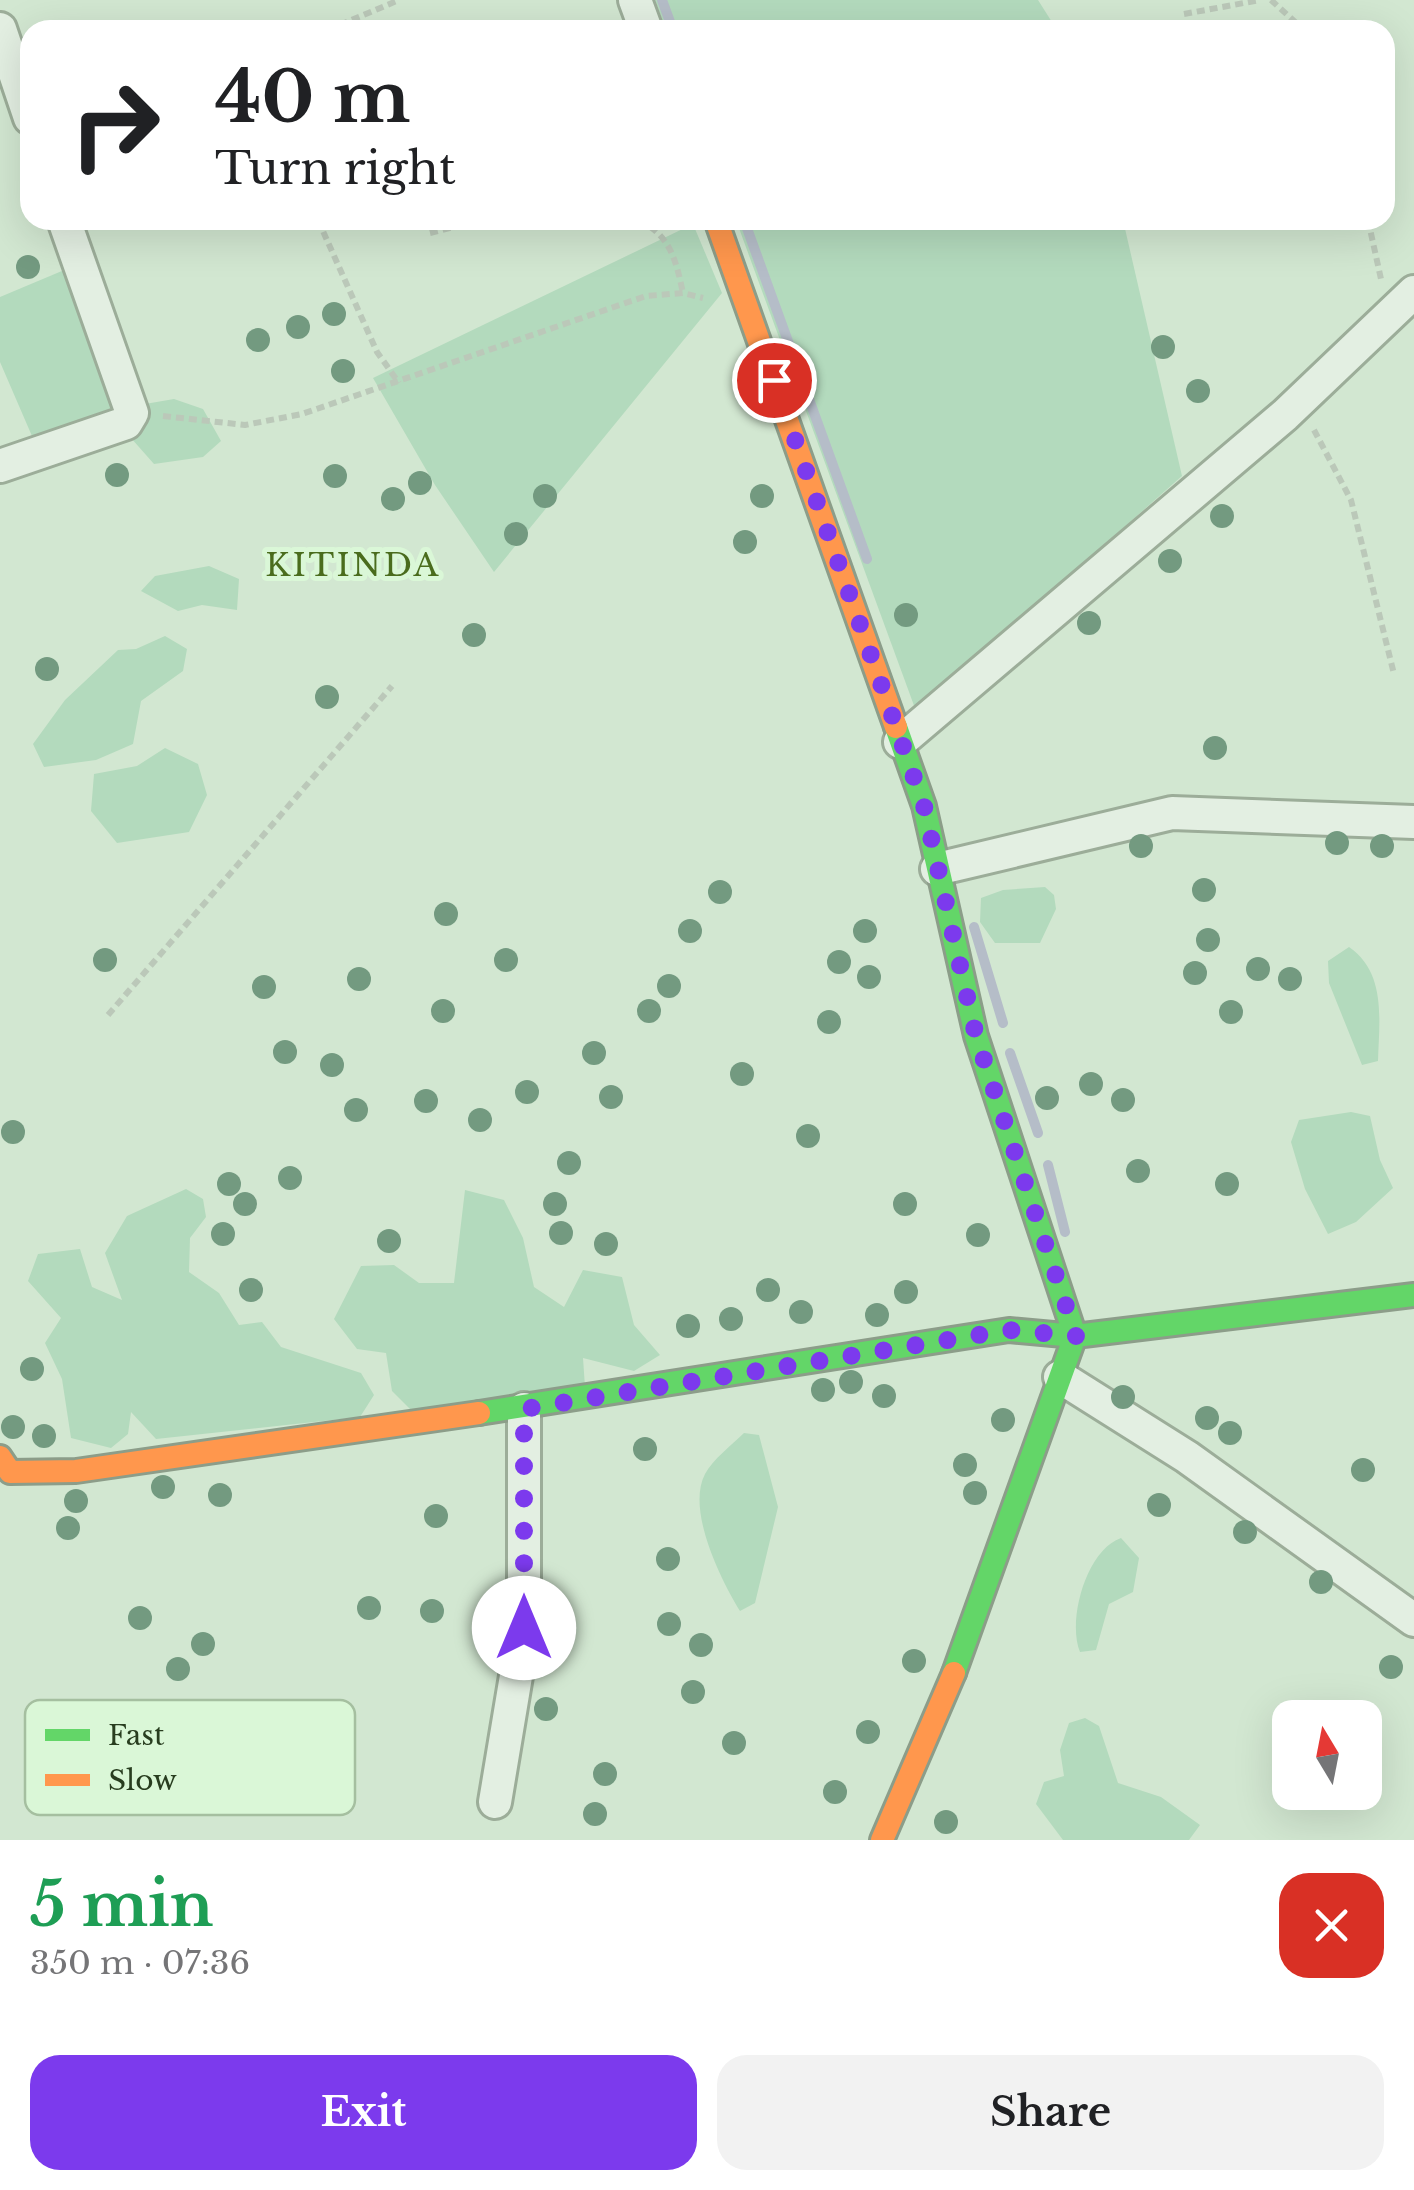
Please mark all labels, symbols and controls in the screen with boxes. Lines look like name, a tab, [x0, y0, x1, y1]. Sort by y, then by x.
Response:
text: 40 m	[215, 54, 410, 141]
icon: right	[50, 60, 180, 190]
text: Turn right	[215, 140, 456, 196]
pin	[732, 338, 817, 423]
icon: arrive	[747, 353, 802, 408]
district label: KITINDA	[265, 545, 441, 585]
position arrow	[472, 1576, 576, 1680]
legend	[25, 1700, 355, 1815]
north arrow	[1272, 1700, 1382, 1810]
map controls	[1272, 1700, 1382, 1810]
text: Fast	[108, 1718, 165, 1753]
text: Slow	[108, 1763, 177, 1798]
text: 5 min	[30, 1868, 213, 1942]
button: close	[1279, 1873, 1384, 1978]
text: 350 m · 07:36	[30, 1943, 250, 1983]
button: Exit	[30, 2055, 697, 2170]
button: Share	[717, 2055, 1384, 2170]

